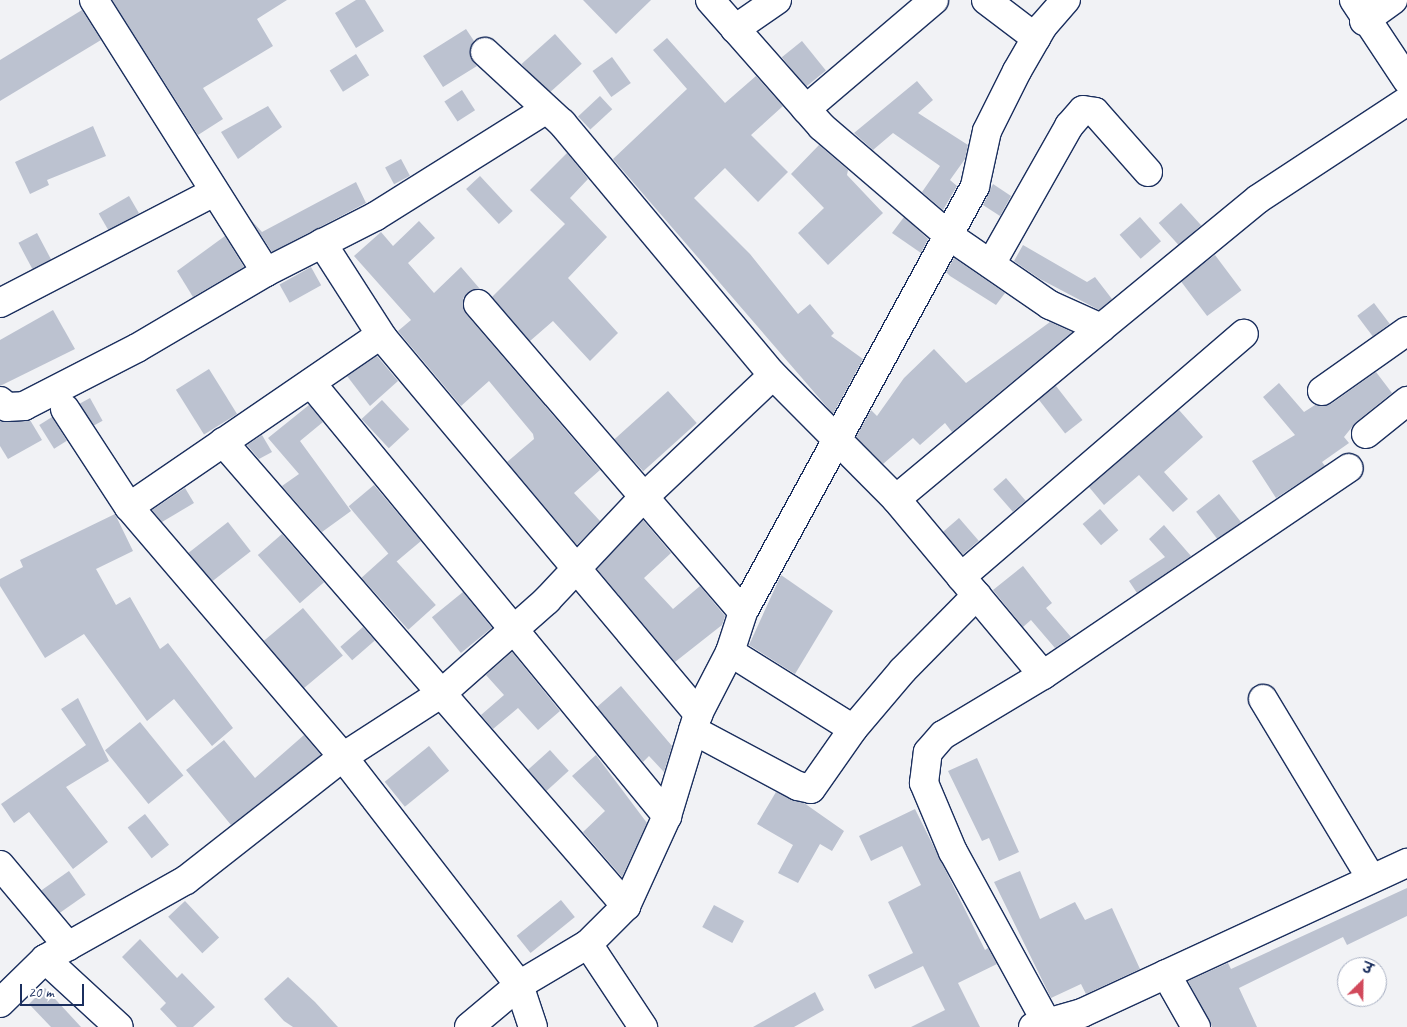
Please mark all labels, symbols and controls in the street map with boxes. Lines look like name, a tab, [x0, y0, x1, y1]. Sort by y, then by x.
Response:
north arrow	[1337, 957, 1387, 1007]
text: उ	[1360, 959, 1375, 978]
scale bar	[22, 974, 86, 1006]
text: 20 m	[28, 983, 54, 1002]

